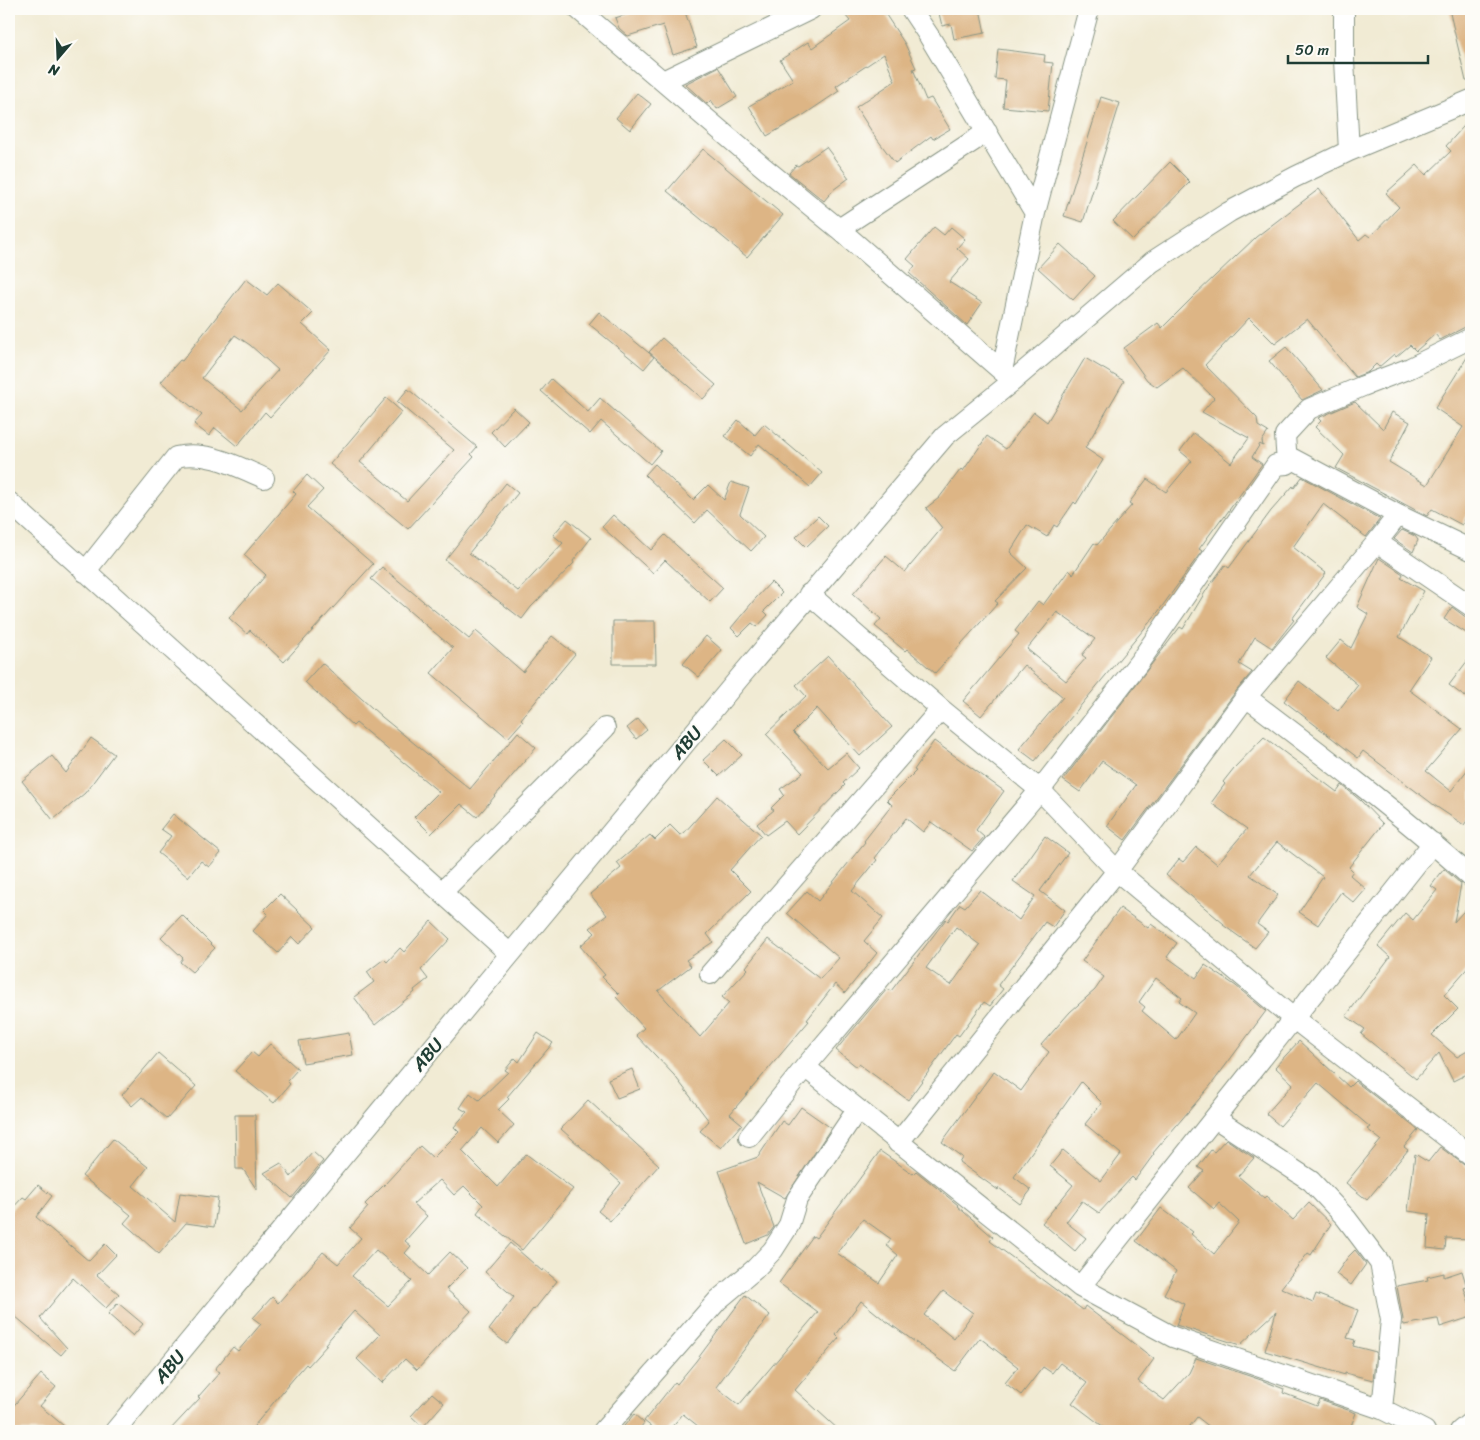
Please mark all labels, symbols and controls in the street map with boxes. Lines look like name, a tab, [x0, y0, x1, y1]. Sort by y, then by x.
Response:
north arrow	[32, 32, 82, 82]
scale bar	[1288, 32, 1428, 64]
text: 50 m	[1295, 37, 1330, 63]
text: N	[45, 56, 64, 84]
street label: ABU	[661, 717, 711, 768]
street label: ABU	[402, 1029, 452, 1080]
street label: ABU	[144, 1341, 194, 1392]

